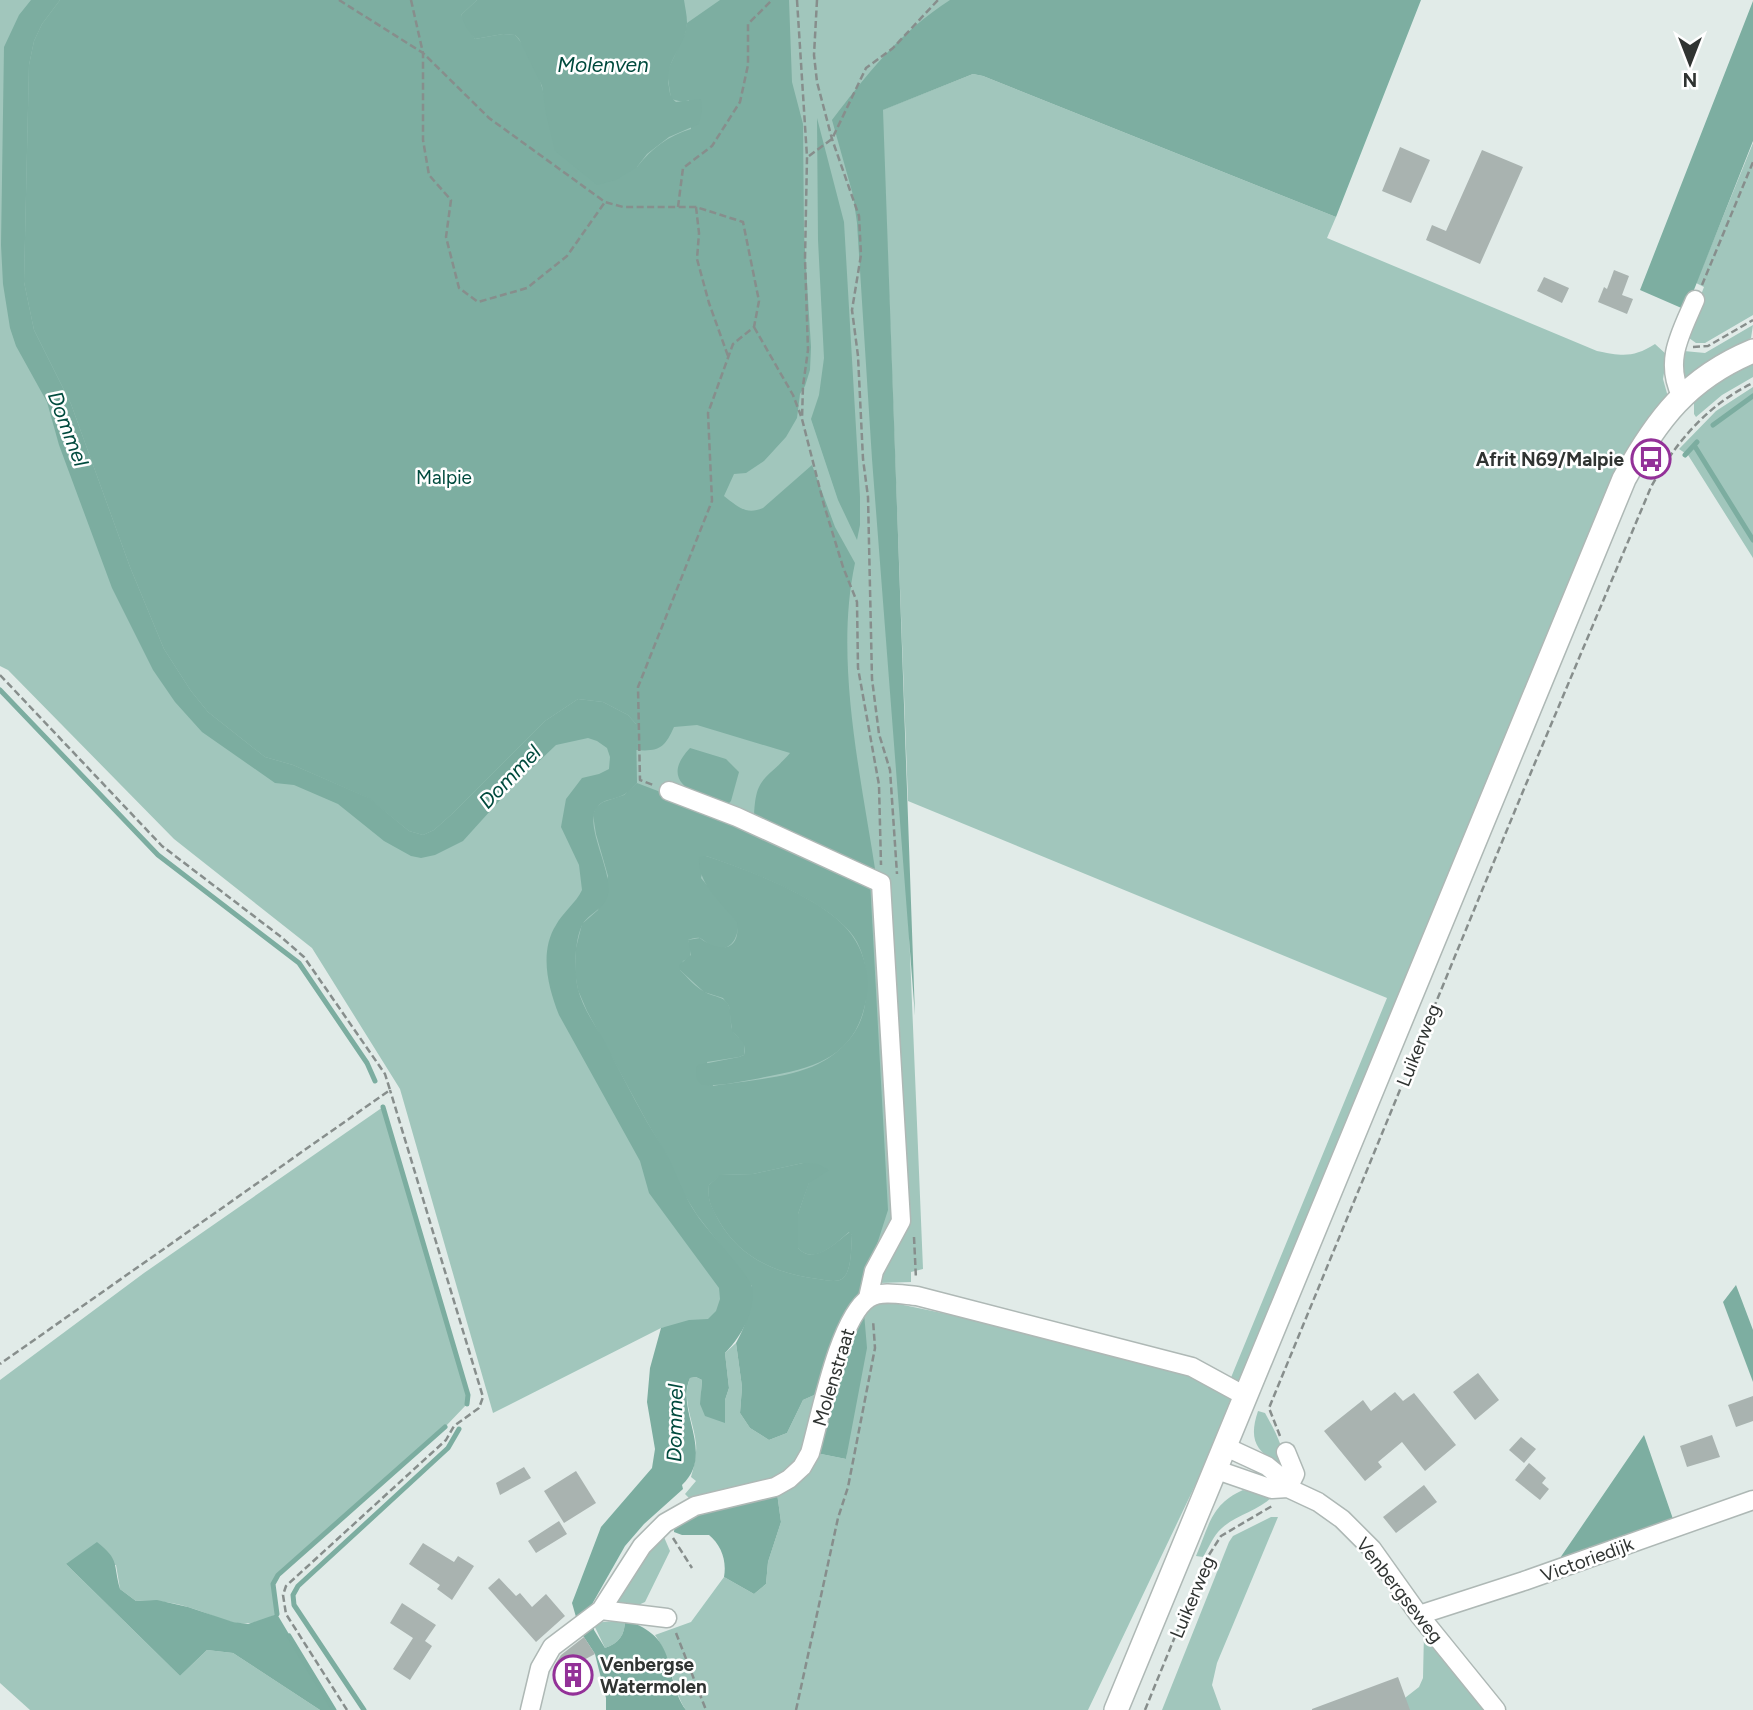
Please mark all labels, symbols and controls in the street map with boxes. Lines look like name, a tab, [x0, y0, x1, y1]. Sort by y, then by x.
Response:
north arrow	[1655, 28, 1725, 98]
water label: Molenven	[557, 52, 649, 77]
text: N	[1683, 68, 1697, 91]
water label: Dommel	[43, 388, 94, 470]
bus stop icon: Afrit N69/Malpie	[1630, 438, 1672, 480]
place label: Afrit N69/Malpie	[1476, 448, 1624, 471]
park label: Malpie	[416, 466, 472, 489]
water label: Dommel	[473, 739, 546, 814]
street label: Luikerweg	[1392, 1001, 1445, 1090]
street label: Molenstraat	[808, 1325, 859, 1429]
water label: Dommel	[661, 1383, 688, 1462]
street label: Victoriedijk	[1538, 1532, 1637, 1587]
street label: Venbergseweg	[1351, 1533, 1448, 1648]
street label: Luikerweg	[1165, 1553, 1220, 1642]
place label: Venbergse Watermolen	[600, 1653, 707, 1698]
building icon: Venbergse Watermolen	[552, 1654, 594, 1696]

